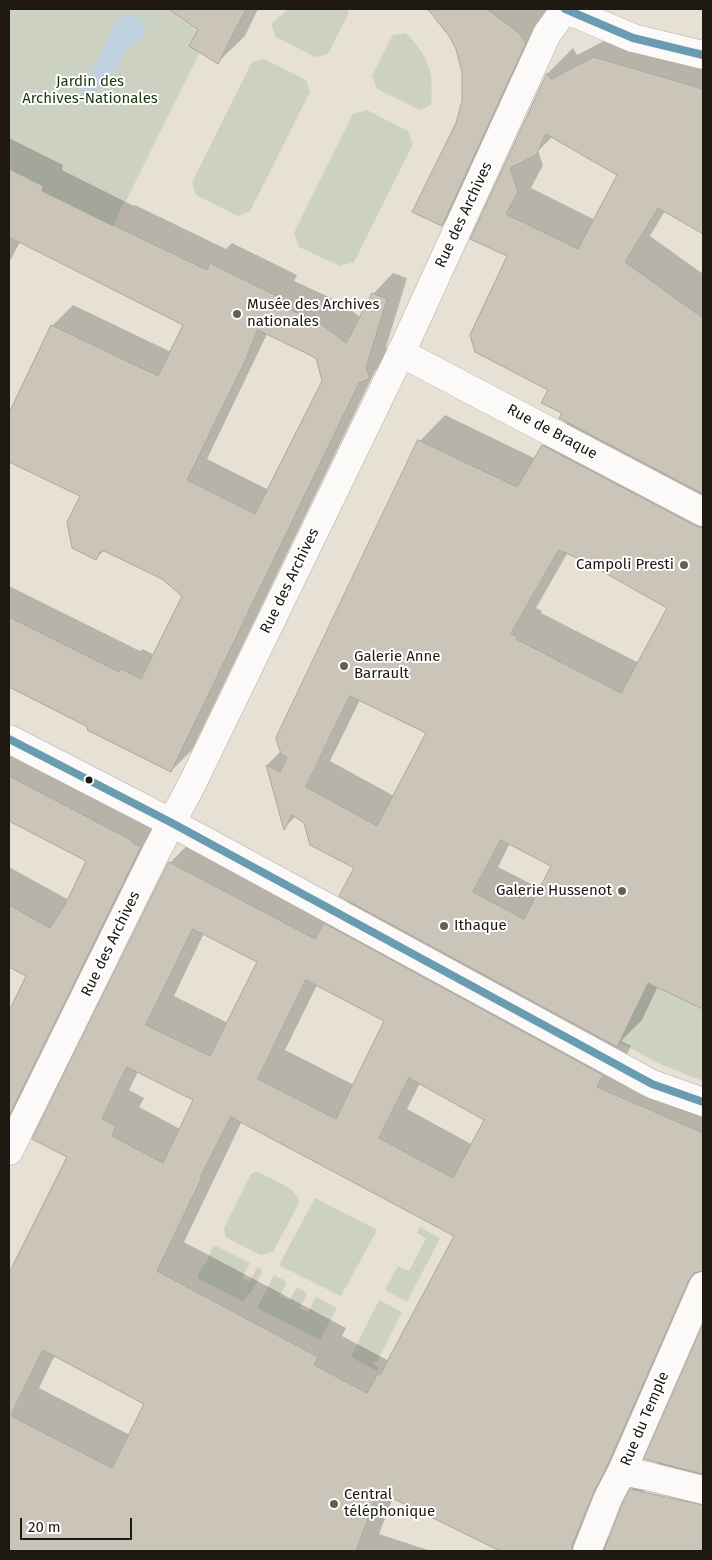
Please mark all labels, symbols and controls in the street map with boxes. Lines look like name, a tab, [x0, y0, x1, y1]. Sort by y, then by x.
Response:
park label: Jardin des Archives-Nationales	[22, 73, 158, 108]
street label: Rue des Archives	[432, 159, 496, 271]
place label: Musée des Archives nationales	[247, 296, 379, 331]
marker: Musée des Archives nationales	[231, 308, 243, 320]
street label: Rue de Braque	[504, 401, 600, 463]
street label: Rue des Archives	[257, 526, 323, 636]
place label: Campoli Presti	[576, 556, 674, 574]
marker: Campoli Presti	[678, 559, 690, 571]
place label: Galerie Anne Barrault	[354, 648, 440, 683]
marker: Galerie Anne Barrault	[338, 660, 350, 672]
unlabelled marker	[84, 775, 94, 785]
place label: Galerie Hussenot	[496, 882, 612, 900]
marker: Galerie Hussenot	[616, 885, 628, 897]
street label: Rue des Archives	[78, 889, 144, 999]
place label: Ithaque	[454, 917, 507, 935]
marker: Ithaque	[438, 920, 450, 932]
street label: Rue du Temple	[617, 1369, 673, 1469]
place label: Central téléphonique	[344, 1486, 435, 1521]
marker: Central téléphonique	[328, 1498, 340, 1510]
scale bar	[22, 1508, 135, 1540]
text: 20 m	[28, 1518, 61, 1536]

